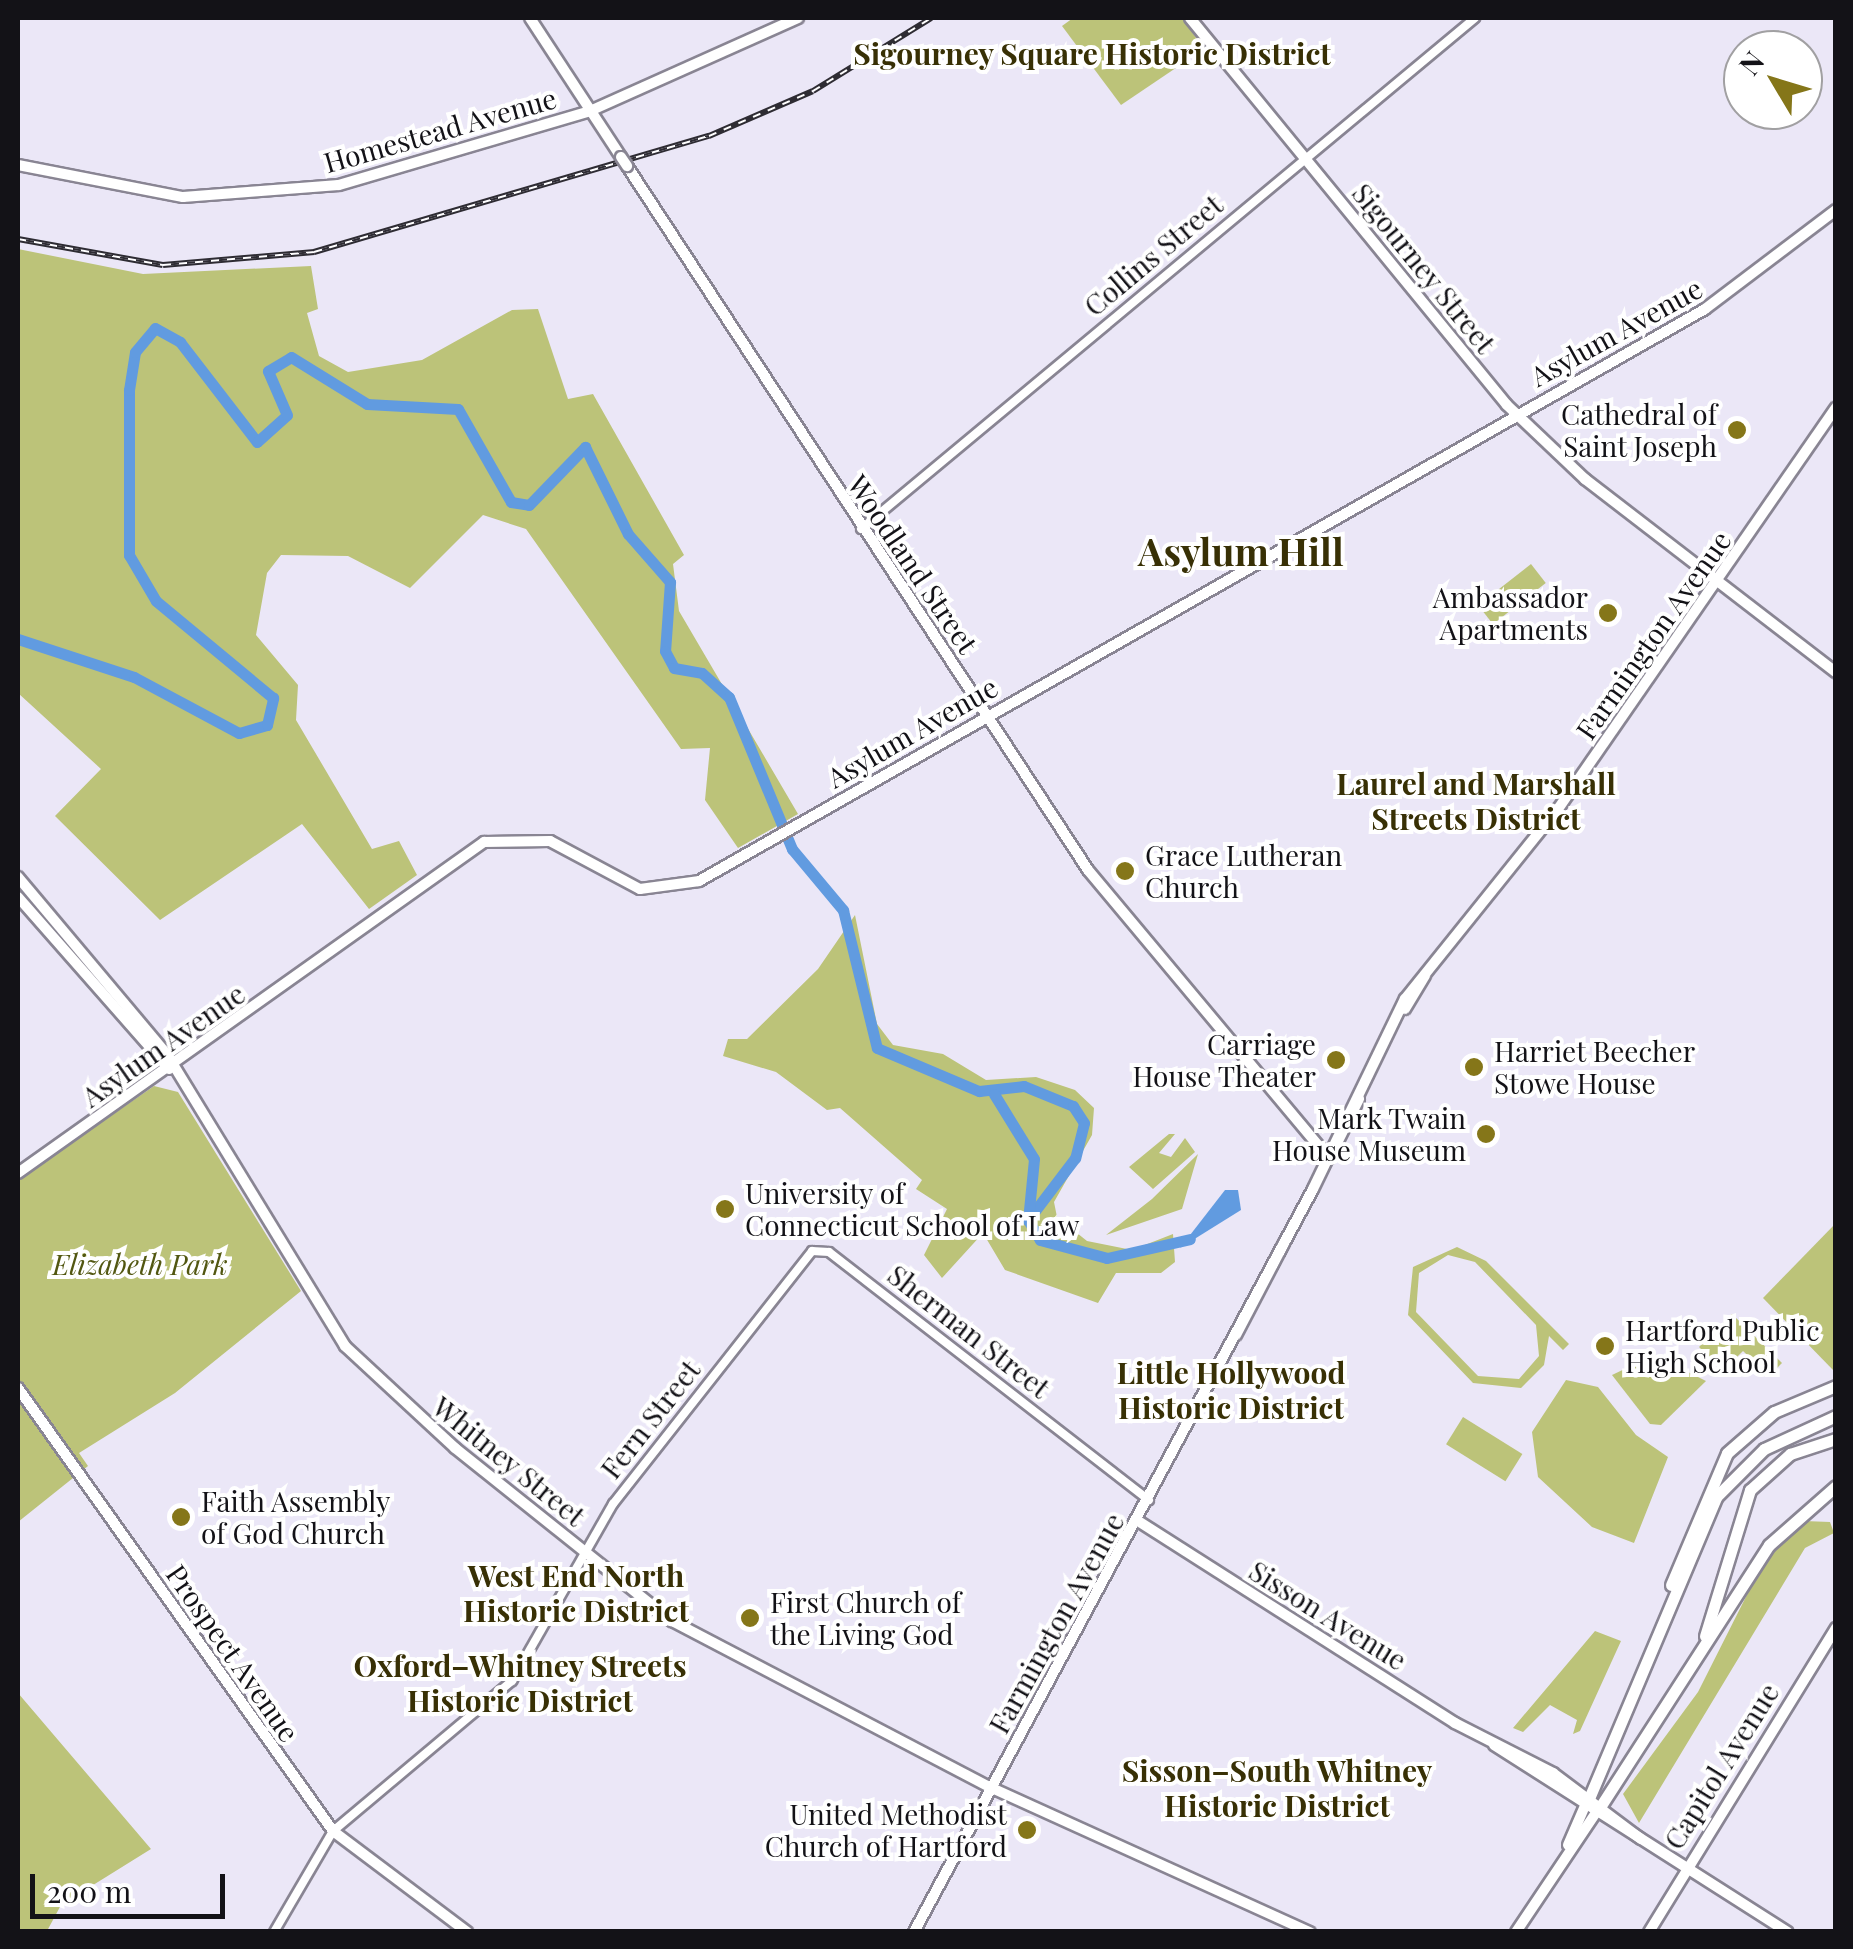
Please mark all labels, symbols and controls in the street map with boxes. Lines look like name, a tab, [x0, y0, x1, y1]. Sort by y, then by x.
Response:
north arrow	[1723, 30, 1823, 130]
district label: Sigourney Square Historic District	[853, 35, 1331, 71]
text: N	[1730, 43, 1771, 82]
street label: Homestead Avenue	[319, 81, 561, 179]
street label: Sigourney Street	[1345, 176, 1503, 360]
street label: Collins Street	[1077, 188, 1229, 322]
street label: Asylum Avenue	[1524, 271, 1708, 393]
place label: Cathedral of Saint Joseph	[1561, 397, 1717, 463]
marker: Cathedral of Saint Joseph	[1726, 419, 1748, 441]
street label: Woodland Street	[841, 469, 985, 659]
street label: Farmington Avenue	[1568, 524, 1738, 746]
district label: Asylum Hill	[1138, 528, 1344, 574]
place label: Ambassador Apartments	[1433, 580, 1588, 646]
marker: Ambassador Apartments	[1597, 602, 1619, 624]
street label: Asylum Avenue	[820, 669, 1004, 795]
district label: Laurel and Marshall Streets District	[1336, 765, 1616, 836]
place label: Grace Lutheran Church	[1145, 838, 1342, 904]
marker: Grace Lutheran Church	[1114, 860, 1136, 882]
street label: Asylum Avenue	[75, 976, 251, 1114]
place label: Carriage House Theater	[1132, 1027, 1316, 1093]
place label: Harriet Beecher Stowe House	[1494, 1034, 1696, 1100]
marker: Carriage House Theater	[1325, 1049, 1347, 1071]
marker: Harriet Beecher Stowe House	[1463, 1056, 1485, 1078]
place label: Mark Twain House Museum	[1272, 1101, 1466, 1167]
marker: Mark Twain House Museum	[1475, 1123, 1497, 1145]
place label: University of Connecticut School of Law	[745, 1176, 1080, 1242]
marker: University of Connecticut School of Law	[714, 1198, 736, 1220]
park label: Elizabeth Park	[52, 1247, 228, 1281]
street label: Sherman Street	[881, 1257, 1057, 1405]
place label: Hartford Public High School	[1625, 1313, 1820, 1379]
marker: Hartford Public High School	[1594, 1335, 1616, 1357]
street label: Fern Street	[593, 1353, 707, 1485]
district label: Little Hollywood Historic District	[1117, 1354, 1345, 1424]
street label: Whitney Street	[426, 1389, 592, 1533]
place label: Faith Assembly of God Church	[201, 1484, 391, 1550]
marker: Faith Assembly of God Church	[170, 1506, 192, 1528]
street label: Farmington Avenue	[981, 1507, 1131, 1739]
street label: Sisson Avenue	[1243, 1553, 1413, 1677]
district label: West End North Historic District	[463, 1557, 689, 1628]
street label: Prospect Avenue	[159, 1558, 307, 1748]
place label: First Church of the Living God	[770, 1585, 962, 1651]
marker: First Church of the Living God	[739, 1607, 761, 1629]
district label: Oxford–Whitney Streets Historic District	[353, 1647, 687, 1718]
street label: Capitol Avenue	[1656, 1677, 1786, 1855]
district label: Sisson–South Whitney Historic District	[1121, 1752, 1433, 1822]
place label: United Methodist Church of Hartford	[765, 1797, 1007, 1863]
marker: United Methodist Church of Hartford	[1016, 1819, 1038, 1841]
scale bar	[35, 1854, 230, 1916]
text: 200 m	[47, 1871, 131, 1911]

